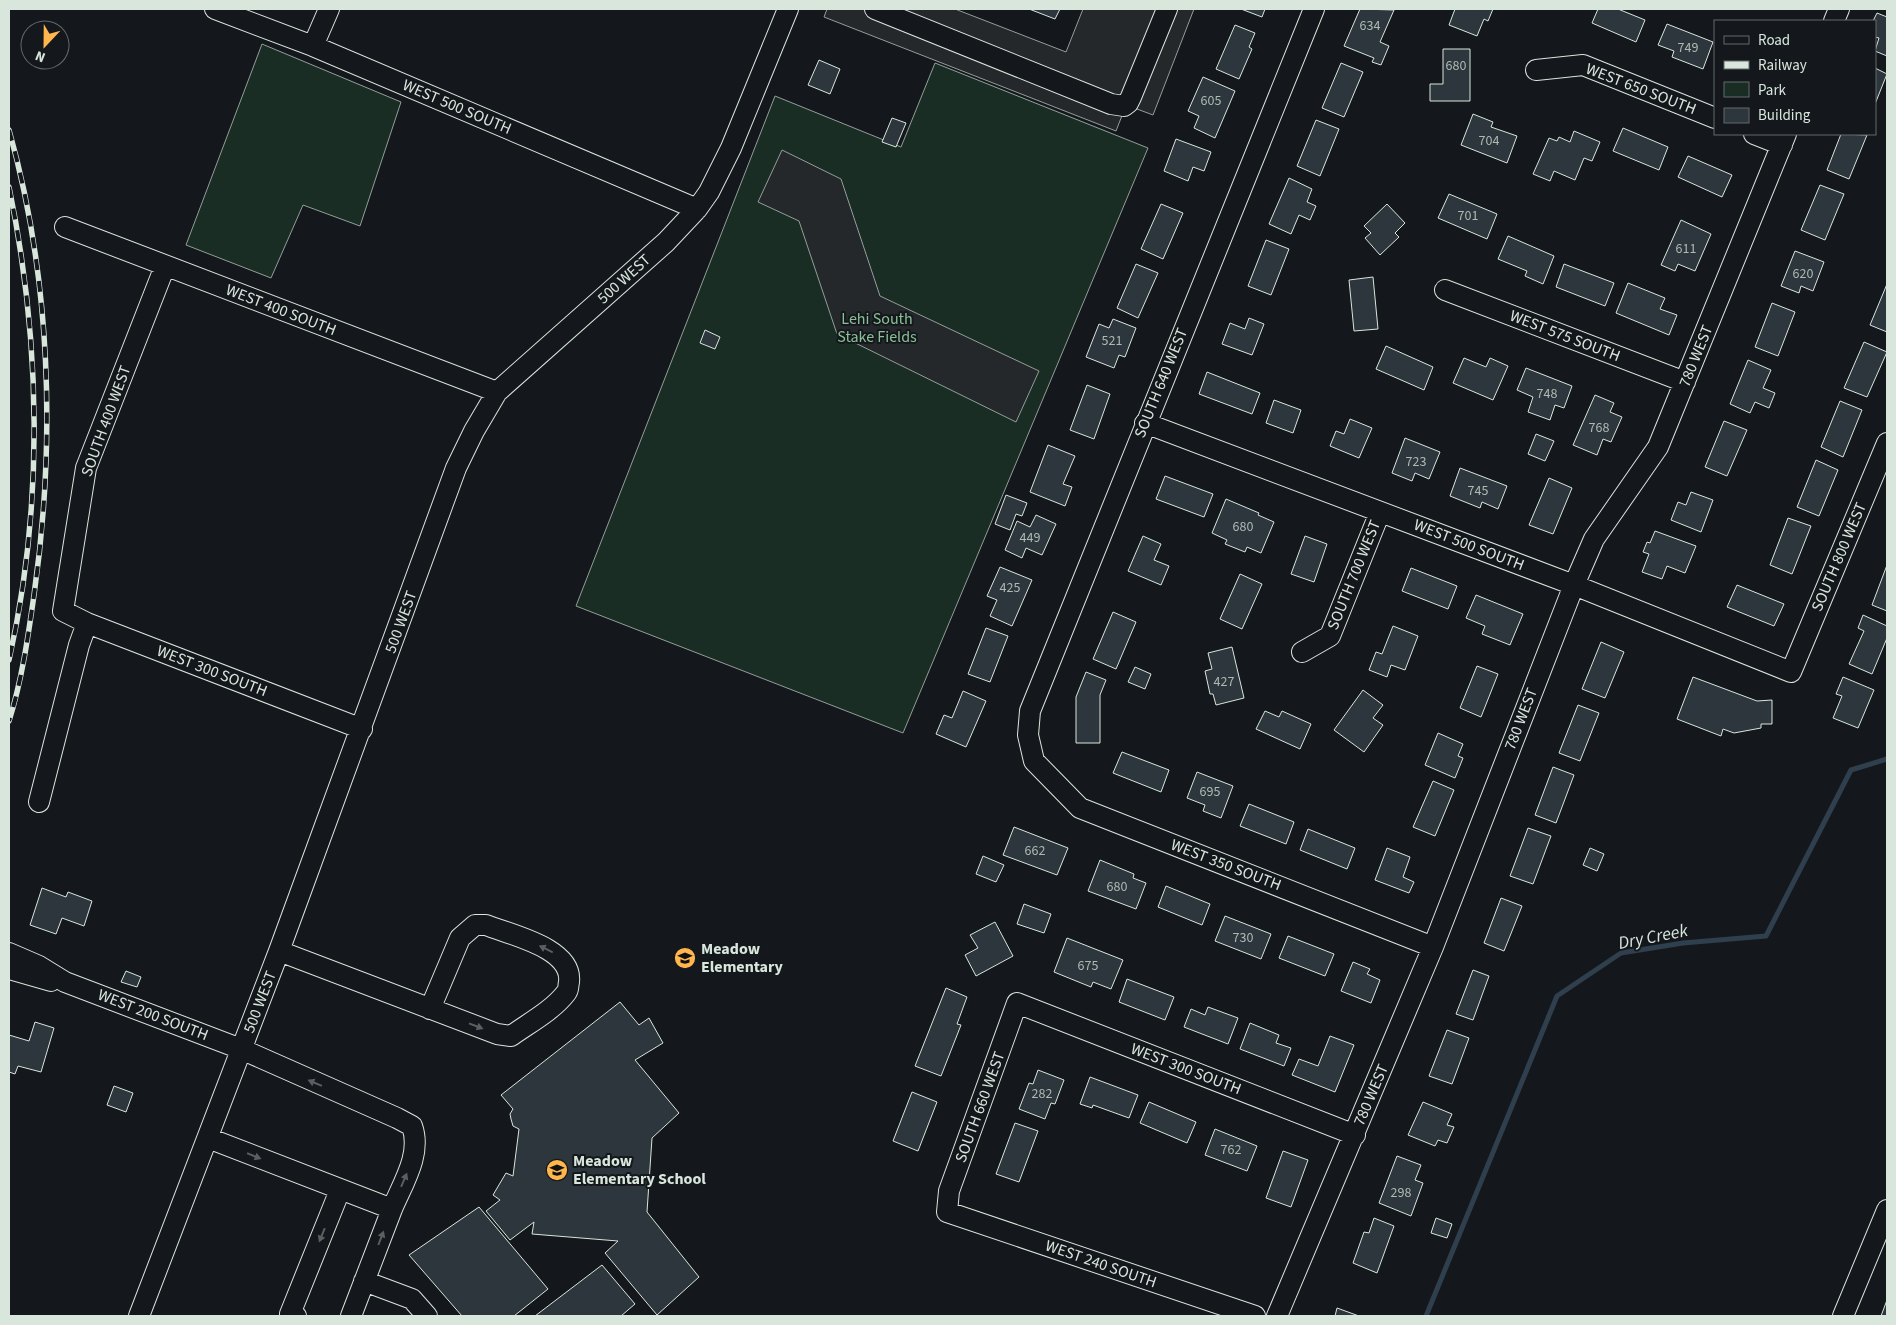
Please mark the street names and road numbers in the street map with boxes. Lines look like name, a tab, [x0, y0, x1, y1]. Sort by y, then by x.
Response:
street label: WEST 650 SOUTH	[1583, 58, 1699, 120]
street label: WEST 500 SOUTH	[399, 74, 515, 140]
street label: 500 WEST	[593, 249, 656, 309]
street label: WEST 400 SOUTH	[223, 279, 339, 341]
street label: WEST 575 SOUTH	[1507, 305, 1623, 367]
street label: 780 WEST	[1674, 321, 1719, 390]
street label: SOUTH 640 WEST	[1129, 324, 1193, 441]
street label: SOUTH 400 WEST	[76, 362, 136, 480]
street label: SOUTH 800 WEST	[1806, 499, 1872, 615]
street label: WEST 500 SOUTH	[1411, 514, 1527, 576]
street label: SOUTH 700 WEST	[1322, 516, 1386, 633]
street label: 500 WEST	[380, 587, 423, 656]
street label: WEST 300 SOUTH	[154, 640, 270, 702]
street label: 780 WEST	[1499, 684, 1543, 753]
street label: WEST 350 SOUTH	[1168, 834, 1284, 896]
street label: 500 WEST	[238, 967, 282, 1036]
street label: WEST 200 SOUTH	[95, 984, 211, 1046]
street label: WEST 300 SOUTH	[1128, 1038, 1244, 1100]
street label: SOUTH 660 WEST	[950, 1048, 1010, 1166]
street label: 780 WEST	[1348, 1060, 1394, 1129]
street label: WEST 240 SOUTH	[1042, 1235, 1160, 1293]

